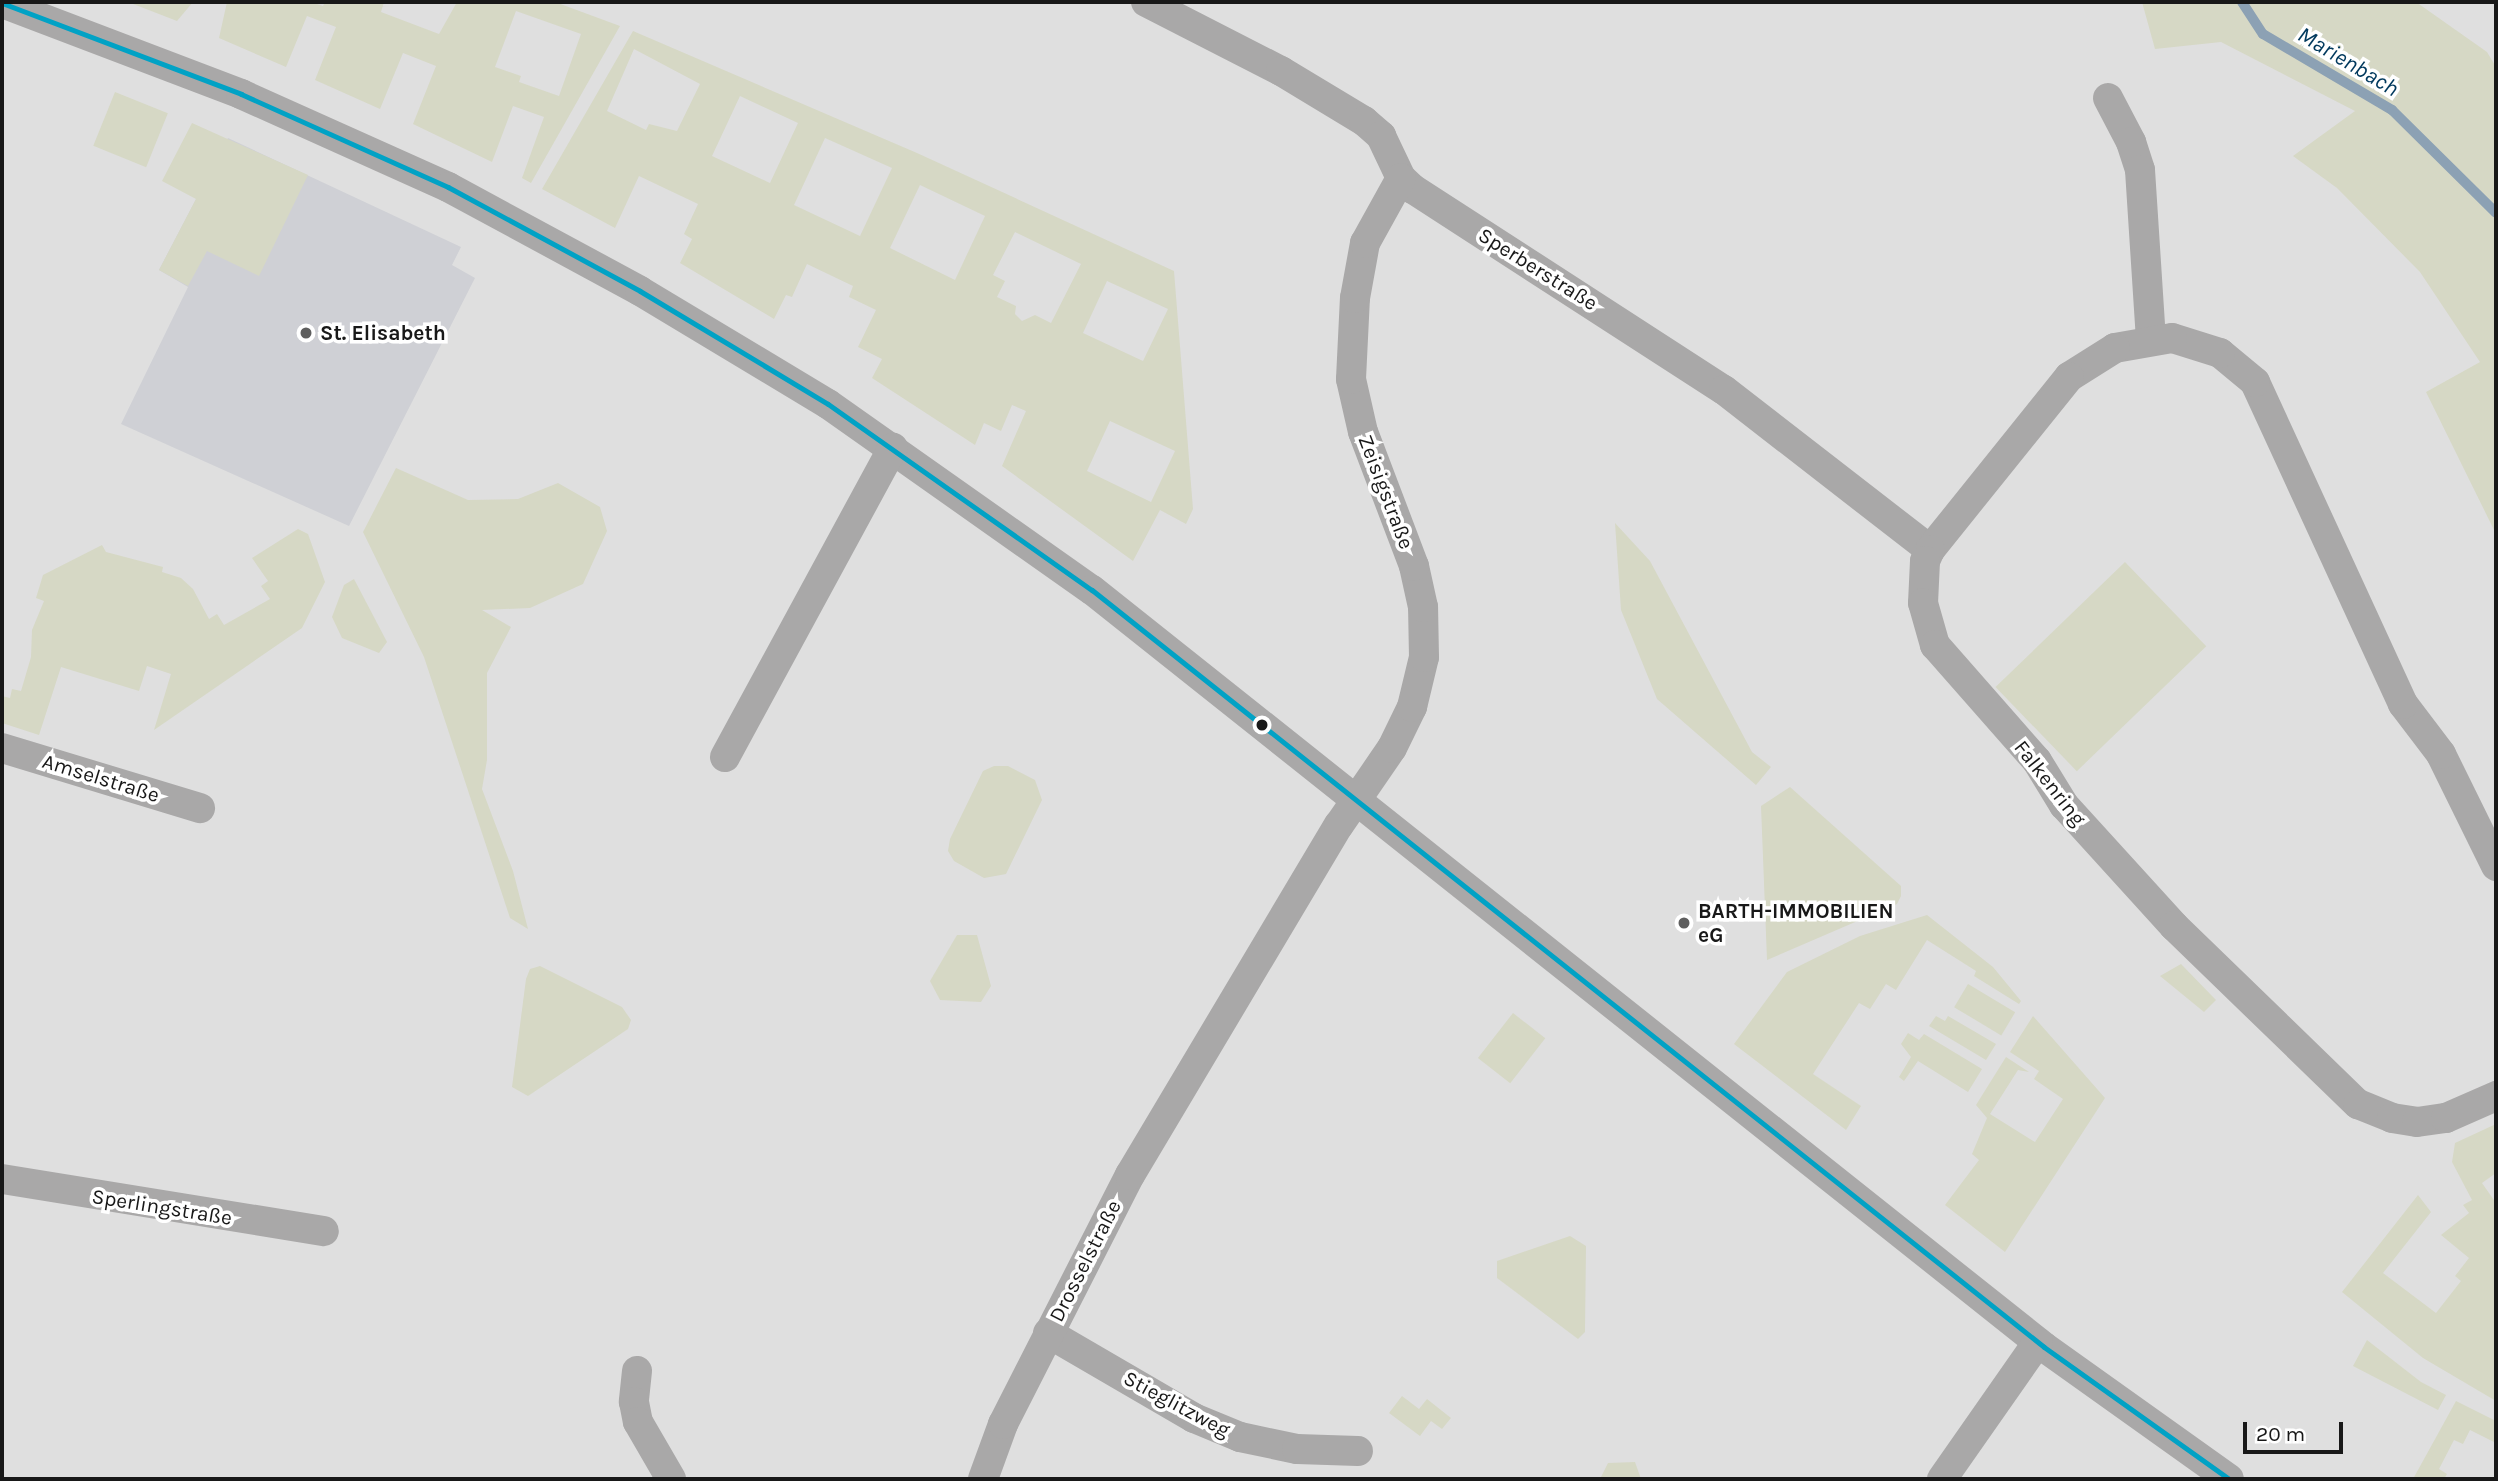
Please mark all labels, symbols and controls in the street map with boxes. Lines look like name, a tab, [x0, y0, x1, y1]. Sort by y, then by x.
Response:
water label: Marienbach	[2292, 21, 2404, 103]
street label: Sperberstraße	[1474, 222, 1602, 316]
place label: St. Elisabeth	[320, 320, 446, 346]
marker: St. Elisabeth	[298, 325, 314, 341]
street label: Zeisigstraße	[1353, 431, 1419, 553]
unlabelled marker	[1255, 718, 1269, 732]
street label: Falkenring	[2009, 735, 2091, 831]
street label: Amselstraße	[39, 748, 163, 808]
place label: BARTH-IMMOBILIEN eG	[1698, 898, 1894, 948]
marker: BARTH-IMMOBILIEN eG	[1676, 915, 1692, 931]
street label: Sperlingstraße	[90, 1183, 234, 1231]
street label: Drosselstraße	[1043, 1196, 1127, 1326]
street label: Stieglitzweg	[1119, 1365, 1235, 1443]
scale bar	[2246, 1408, 2346, 1452]
text: 20 m	[2256, 1422, 2305, 1446]

